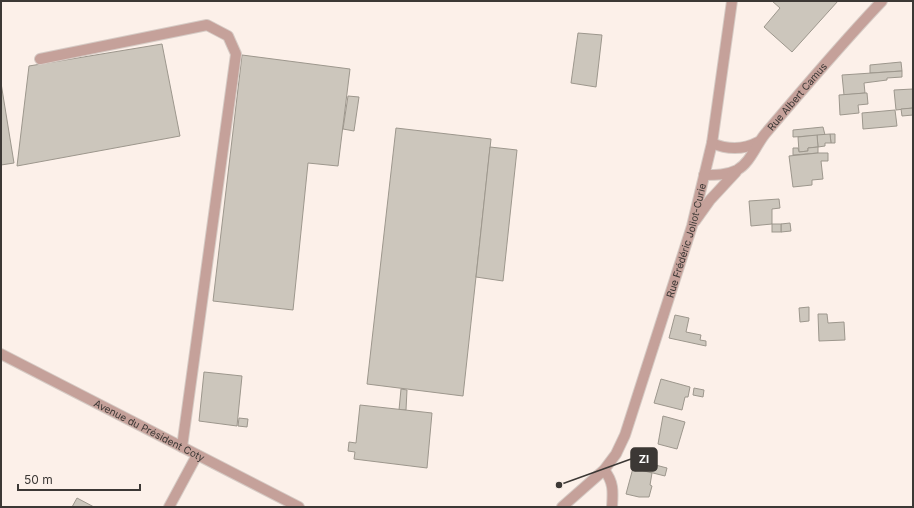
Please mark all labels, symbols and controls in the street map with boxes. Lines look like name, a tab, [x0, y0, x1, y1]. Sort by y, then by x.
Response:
street label: Rue Albert Camus	[765, 60, 829, 133]
street label: Rue Frédéric Joliot-Curie	[663, 182, 708, 299]
street label: Avenue du Président Coty	[92, 397, 207, 464]
callout: ZI	[631, 448, 657, 471]
text: ZI	[639, 452, 649, 466]
scale bar	[18, 466, 140, 492]
text: 50 m	[24, 472, 53, 487]

